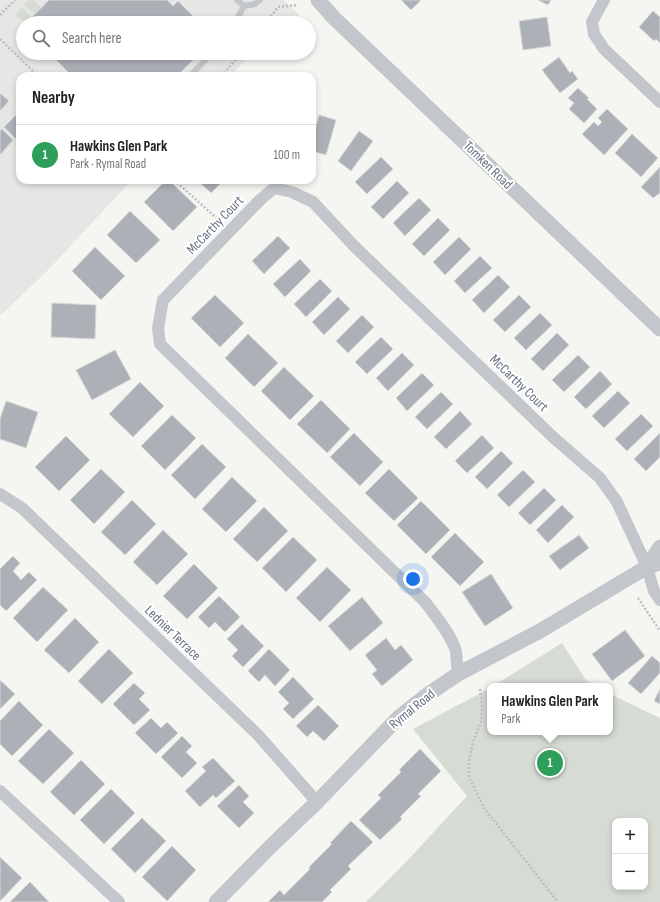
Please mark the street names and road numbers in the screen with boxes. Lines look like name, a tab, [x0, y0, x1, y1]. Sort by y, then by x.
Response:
street label: Tomken Road	[460, 137, 516, 193]
street label: McCarthy Court	[183, 192, 247, 258]
street label: McCarthy Court	[486, 351, 552, 415]
street label: Lednier Terrace	[141, 602, 205, 664]
street label: Rymal Road	[386, 685, 439, 733]

